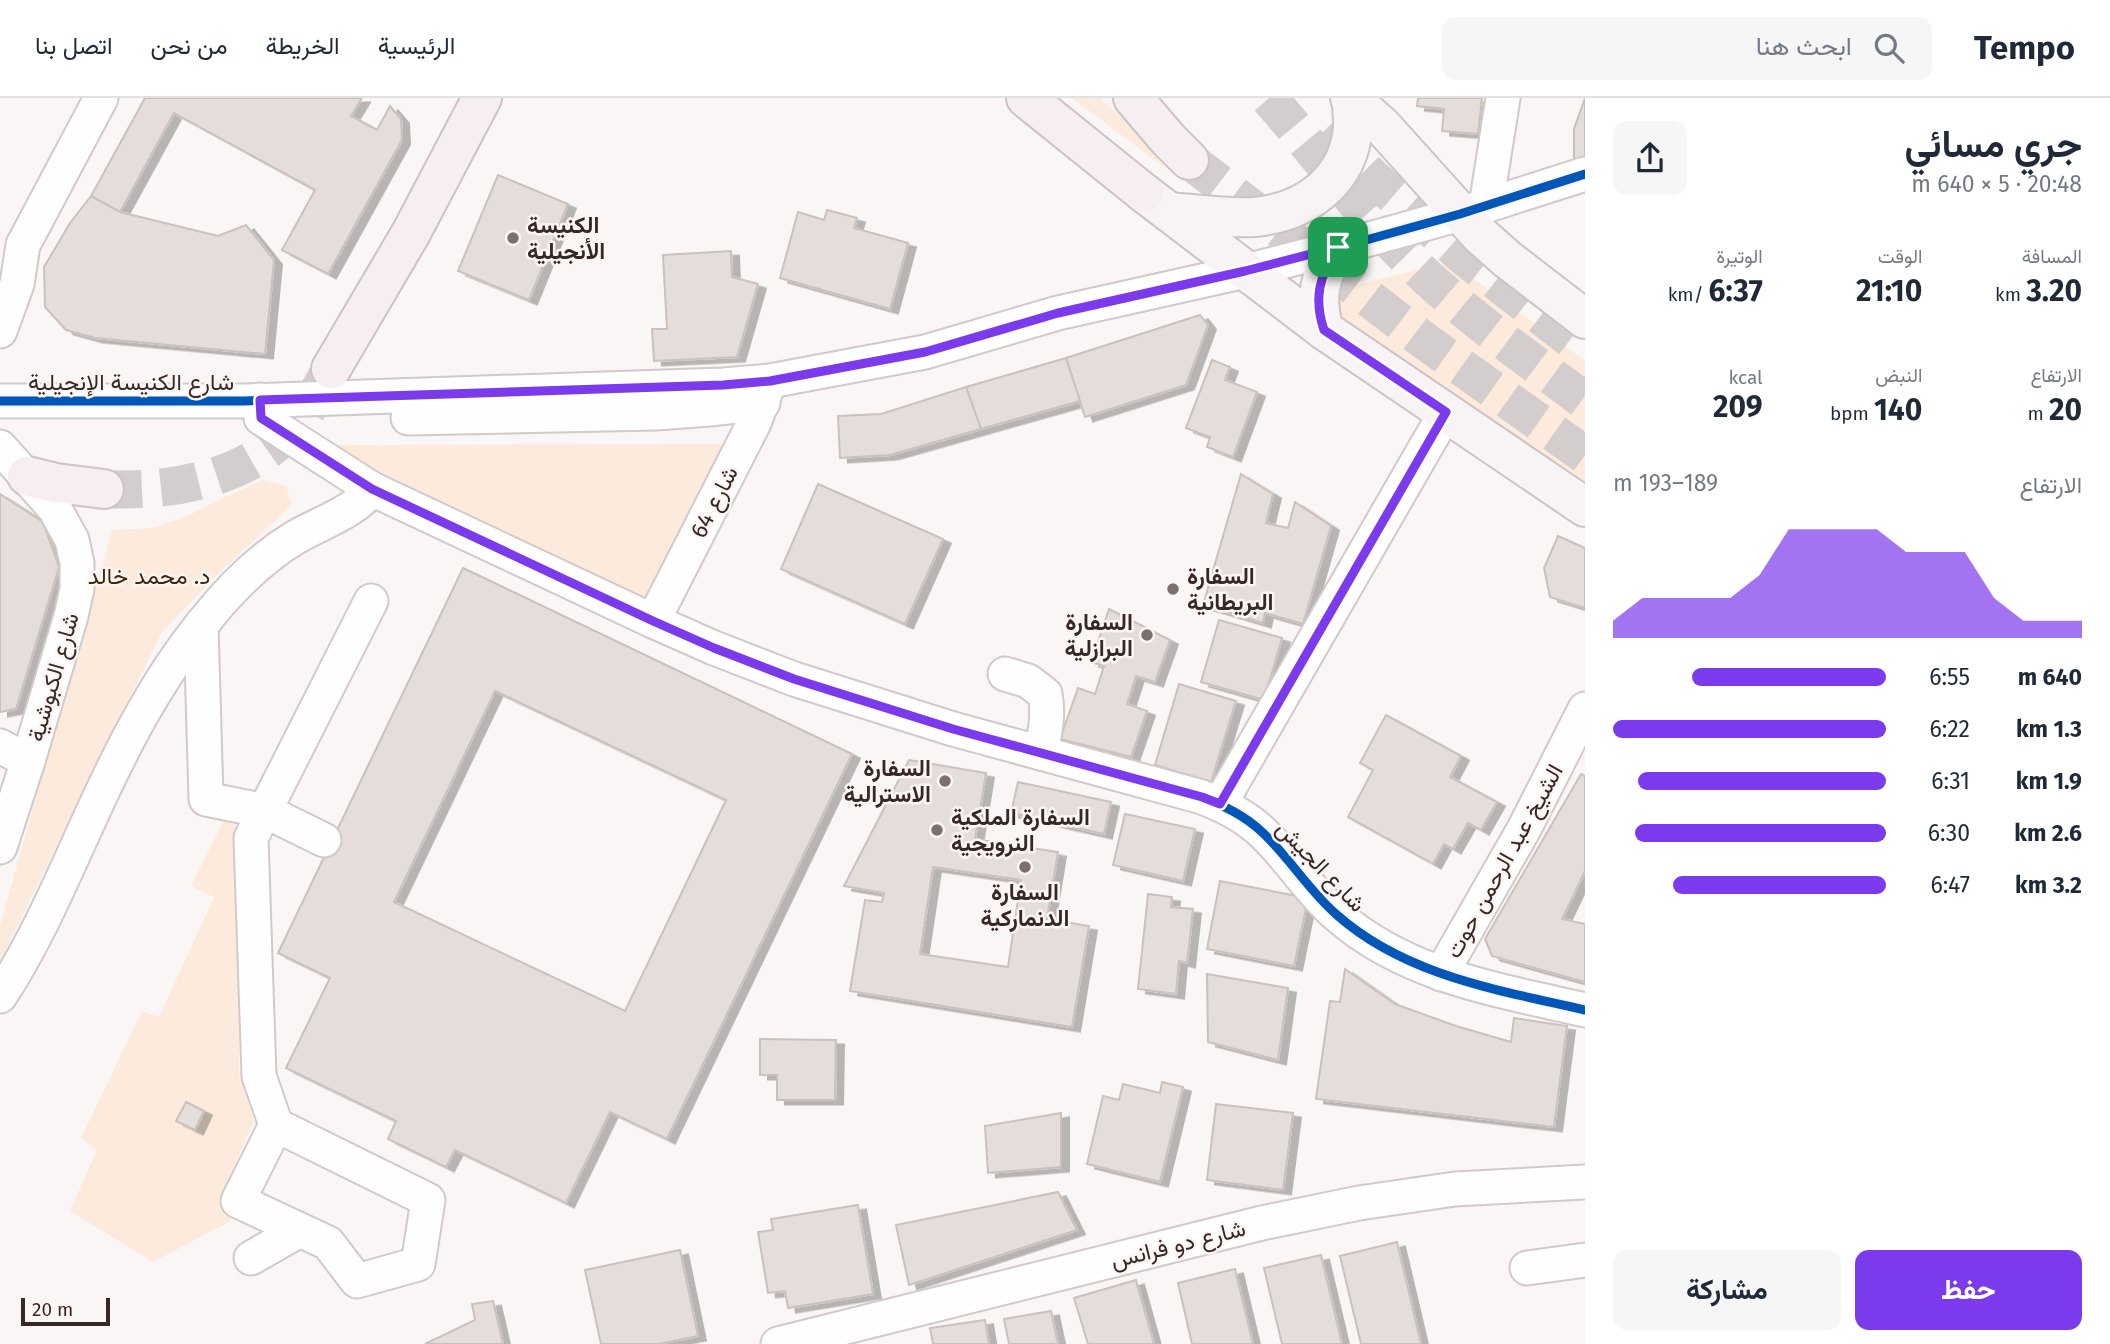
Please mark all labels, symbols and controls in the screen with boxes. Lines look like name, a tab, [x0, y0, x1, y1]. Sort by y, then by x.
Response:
search box	[1442, 17, 1932, 80]
text: Tempo	[1974, 28, 2075, 68]
icon: search	[1870, 29, 1908, 67]
text: ابحث هنا	[1756, 31, 1852, 62]
text: اتصل بنا	[35, 32, 112, 60]
text: من نحن	[150, 32, 227, 60]
text: الخريطة	[265, 32, 340, 60]
text: الرئيسية	[378, 32, 455, 60]
button: share	[1613, 121, 1687, 195]
text: جري مسائي	[1904, 121, 2082, 167]
text: 20:48 · 5 × 640 m	[1911, 170, 2082, 198]
place label: الكنيسة الأنجيلية	[527, 211, 605, 265]
pin	[1308, 217, 1368, 277]
icon: arrive	[1319, 228, 1357, 266]
marker: الكنيسة الأنجيلية	[505, 230, 521, 246]
text: الوتيرة	[1716, 245, 1763, 268]
text: الوقت	[1878, 245, 1922, 268]
text: المسافة	[2022, 245, 2082, 268]
text: 6:37	[1709, 273, 1763, 309]
text: 21:10	[1856, 273, 1922, 309]
text: 3.20	[2026, 273, 2082, 309]
text: /km	[1668, 283, 1709, 306]
text: km	[1995, 283, 2026, 306]
text: النبض	[1875, 364, 1922, 387]
text: الارتفاع	[2030, 364, 2082, 387]
text: kcal	[1729, 366, 1763, 389]
street label: شارع الكنيسة الإنجيلية	[28, 368, 234, 398]
text: 209	[1713, 389, 1763, 425]
text: 140	[1874, 392, 1922, 428]
text: 20	[2049, 392, 2082, 428]
text: bpm	[1830, 402, 1874, 425]
text: m	[2028, 402, 2049, 425]
street label: شارع 64	[684, 461, 746, 544]
text: 189–193 m	[1613, 469, 1718, 497]
text: الارتفاع	[2020, 471, 2082, 499]
park label: د. محمد خالد	[88, 562, 210, 590]
place label: السفارة البريطانية	[1187, 562, 1274, 617]
marker: السفارة البريطانية	[1165, 581, 1181, 597]
place label: السفارة البرازلية	[1064, 608, 1133, 663]
street label: شارع الكبوشية	[21, 609, 87, 745]
marker: السفارة البرازلية	[1139, 627, 1155, 643]
text: 6:55	[1929, 663, 1970, 691]
text: 640 m	[2018, 663, 2082, 691]
text: 6:22	[1929, 715, 1970, 743]
text: 1.3 km	[2016, 715, 2082, 743]
place label: السفارة الاسترالية	[844, 754, 931, 809]
street label: الشيخ عبد الرحمن حوت	[1439, 759, 1571, 964]
text: 6:31	[1931, 767, 1970, 795]
text: 1.9 km	[2016, 767, 2082, 795]
marker: السفارة الاسترالية	[937, 773, 953, 789]
place label: السفارة الملكية النرويجية	[951, 803, 1090, 858]
street label: شارع الجيش	[1269, 814, 1372, 919]
text: 6:30	[1928, 819, 1970, 847]
text: 2.6 km	[2014, 819, 2082, 847]
marker: السفارة الملكية النرويجية	[929, 822, 945, 838]
marker: السفارة الدنماركية	[1017, 859, 1033, 875]
text: 6:47	[1930, 871, 1970, 899]
text: 3.2 km	[2015, 871, 2082, 899]
place label: السفارة الدنماركية	[981, 878, 1069, 933]
street label: شارع دو فرانس	[1108, 1214, 1249, 1276]
button: مشاركة	[1613, 1250, 1841, 1330]
button: حفظ	[1855, 1250, 2082, 1330]
scale bar	[21, 1295, 110, 1327]
text: 20 m	[32, 1298, 73, 1321]

